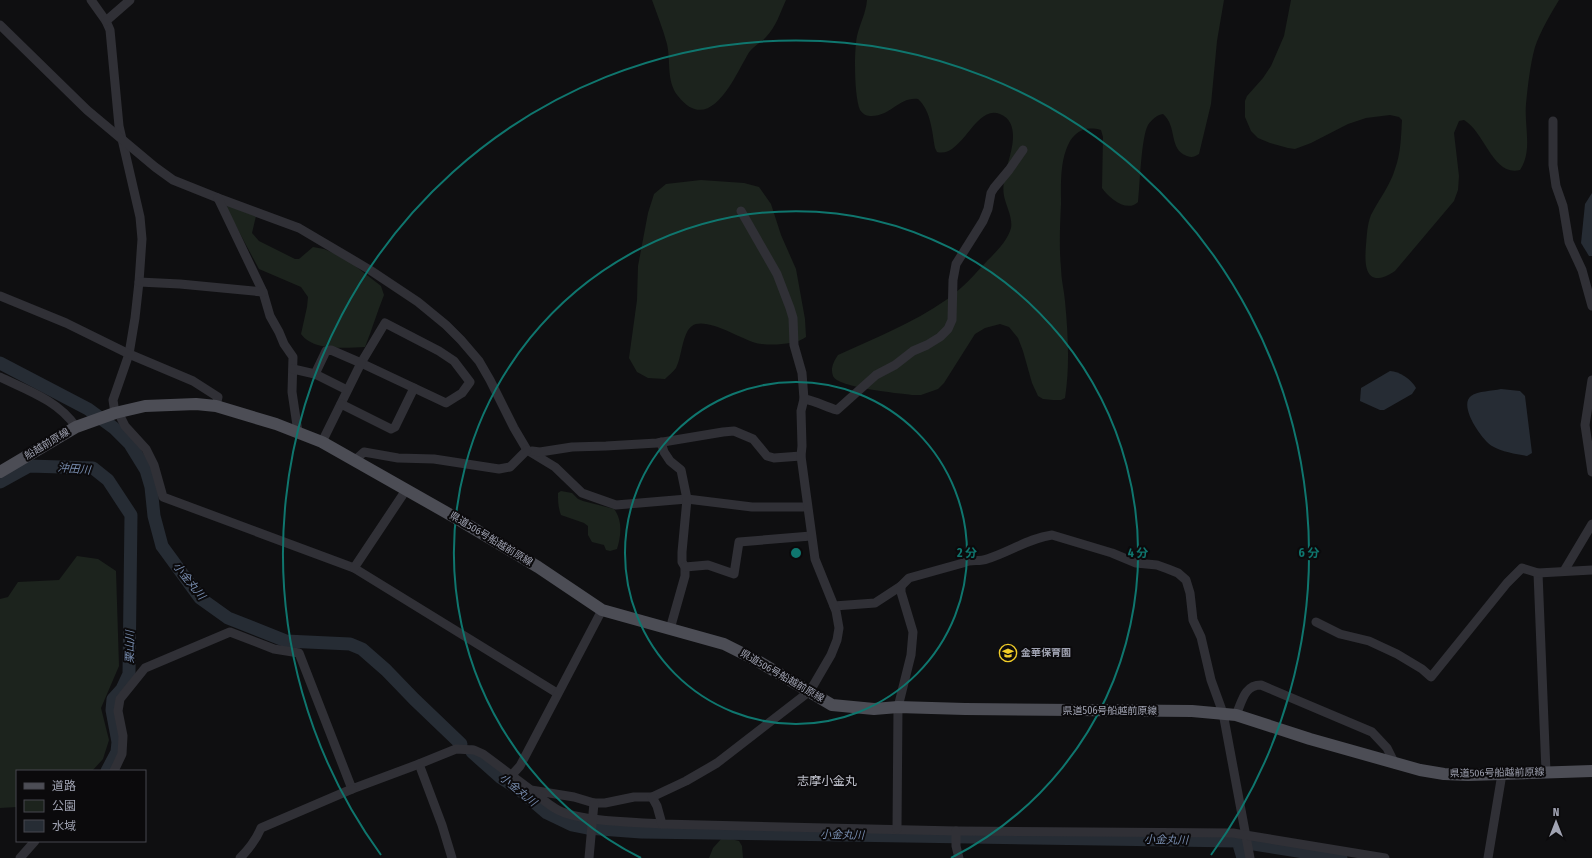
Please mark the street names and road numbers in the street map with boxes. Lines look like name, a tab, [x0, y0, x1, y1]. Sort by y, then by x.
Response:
street label: 船越前原線	[22, 426, 72, 462]
street label: 県道506号船越前原線	[447, 509, 535, 569]
street label: 県道506号船越前原線	[738, 647, 826, 705]
street label: 県道506号船越前原線	[1063, 705, 1157, 717]
street label: 県道506号船越前原線	[1450, 766, 1544, 780]

